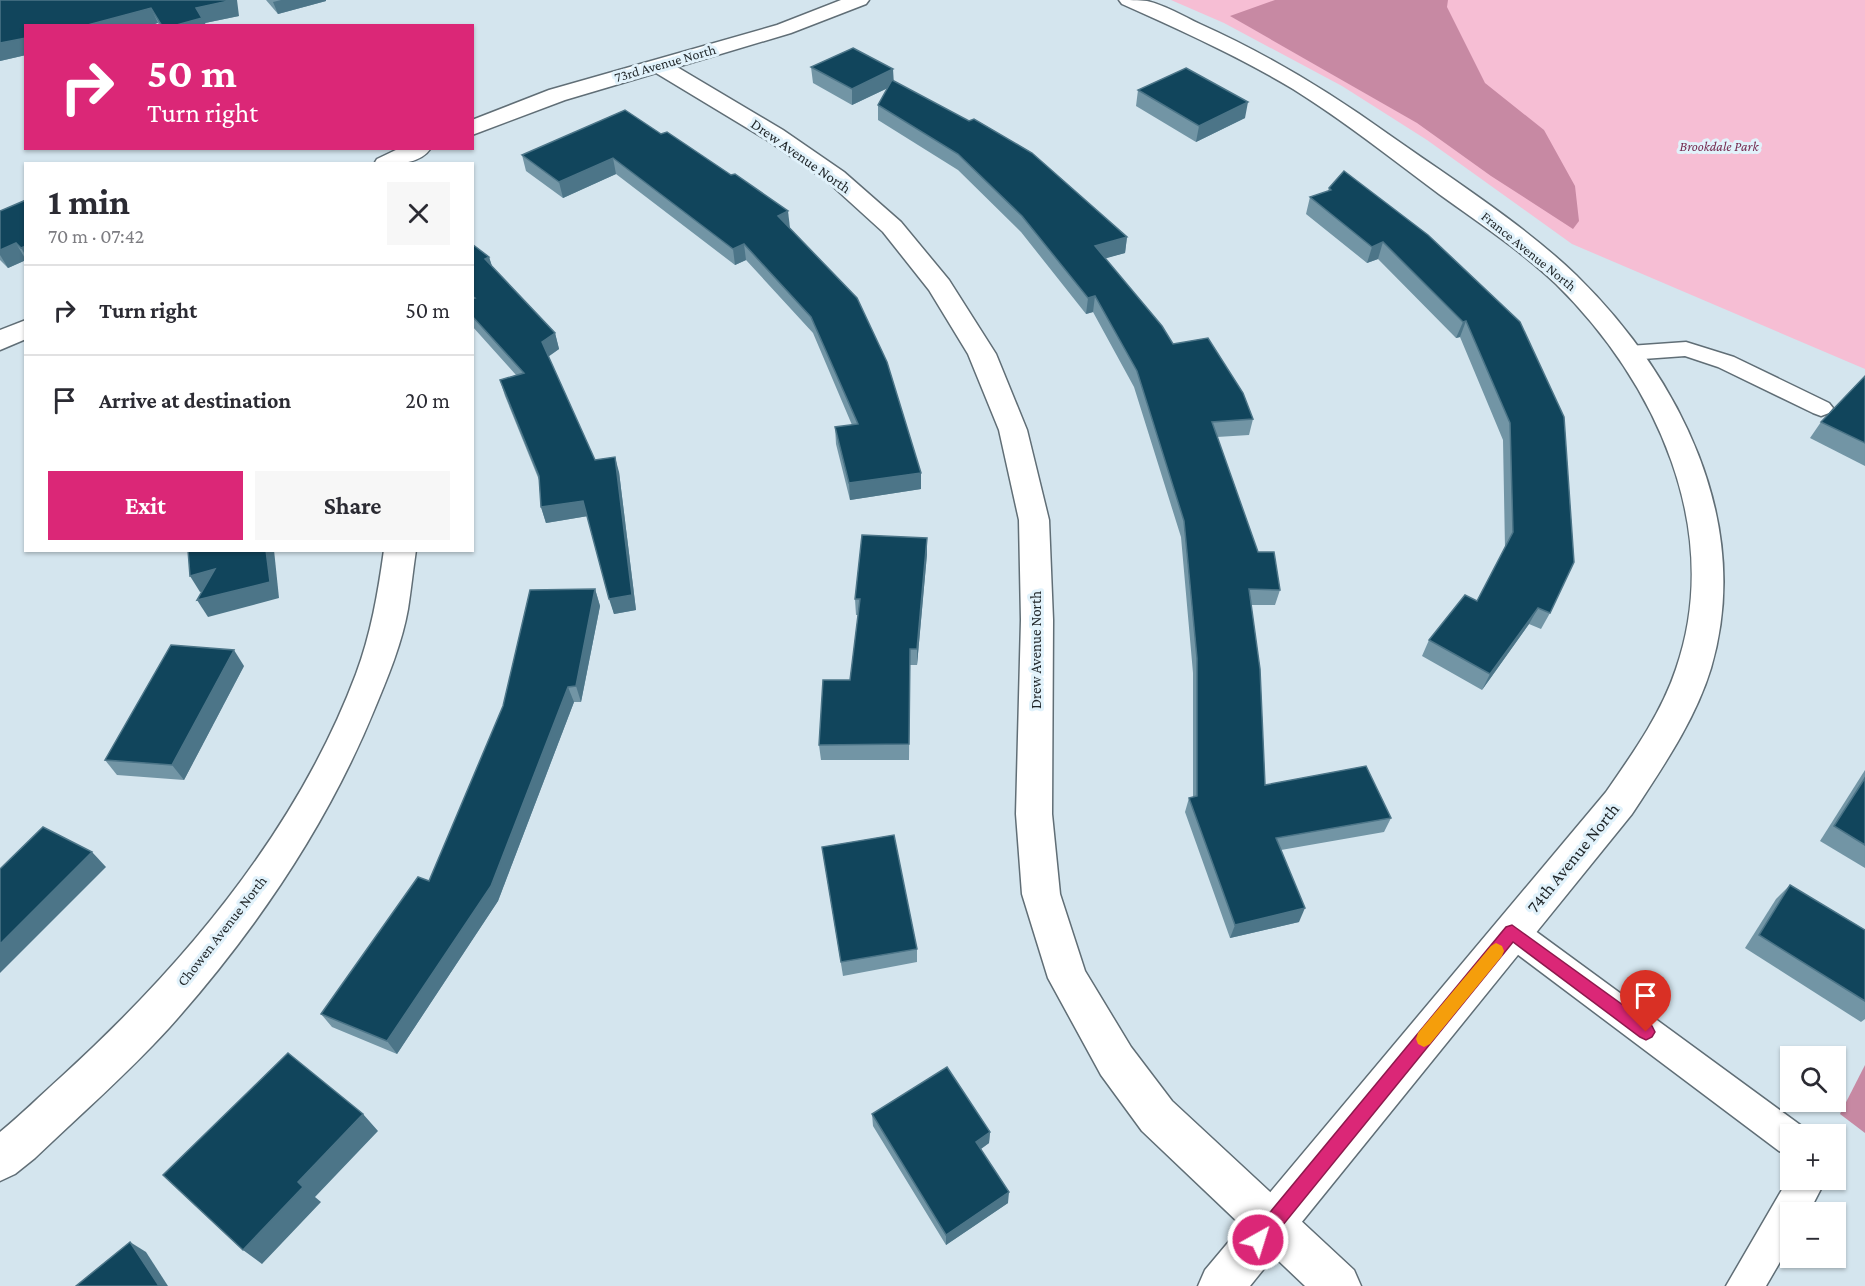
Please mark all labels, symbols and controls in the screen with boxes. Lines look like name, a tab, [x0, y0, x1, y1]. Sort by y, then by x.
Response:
street label: 73rd Avenue North	[612, 41, 718, 85]
icon: right	[48, 48, 126, 126]
text: 50 m	[147, 49, 237, 96]
text: Turn right	[147, 98, 258, 128]
street label: Drew Avenue North	[748, 116, 854, 196]
park label: Brookdale Park	[1679, 138, 1759, 154]
text: 1 min	[48, 182, 130, 222]
button: close	[387, 182, 450, 245]
street label: France Avenue North	[1478, 208, 1580, 294]
text: 70 m · 07:42	[48, 225, 144, 247]
icon: right	[48, 294, 81, 327]
text: Turn right	[99, 298, 197, 323]
text: 50 m	[405, 298, 450, 323]
icon: arrive	[48, 384, 81, 417]
text: Arrive at destination	[99, 388, 291, 413]
text: 20 m	[405, 388, 450, 413]
button: Exit	[48, 471, 243, 540]
button: Share	[255, 471, 450, 540]
street label: Drew Avenue North	[1028, 591, 1044, 709]
street label: 74th Avenue North	[1523, 799, 1623, 917]
street label: Chowen Avenue North	[174, 873, 270, 989]
pin	[1620, 970, 1671, 1032]
icon: arrive	[1629, 979, 1662, 1012]
map controls	[1780, 1046, 1846, 1268]
button: search	[1780, 1046, 1846, 1112]
button: +	[1780, 1124, 1846, 1190]
button: −	[1780, 1202, 1846, 1268]
position arrow	[1226, 1208, 1290, 1272]

